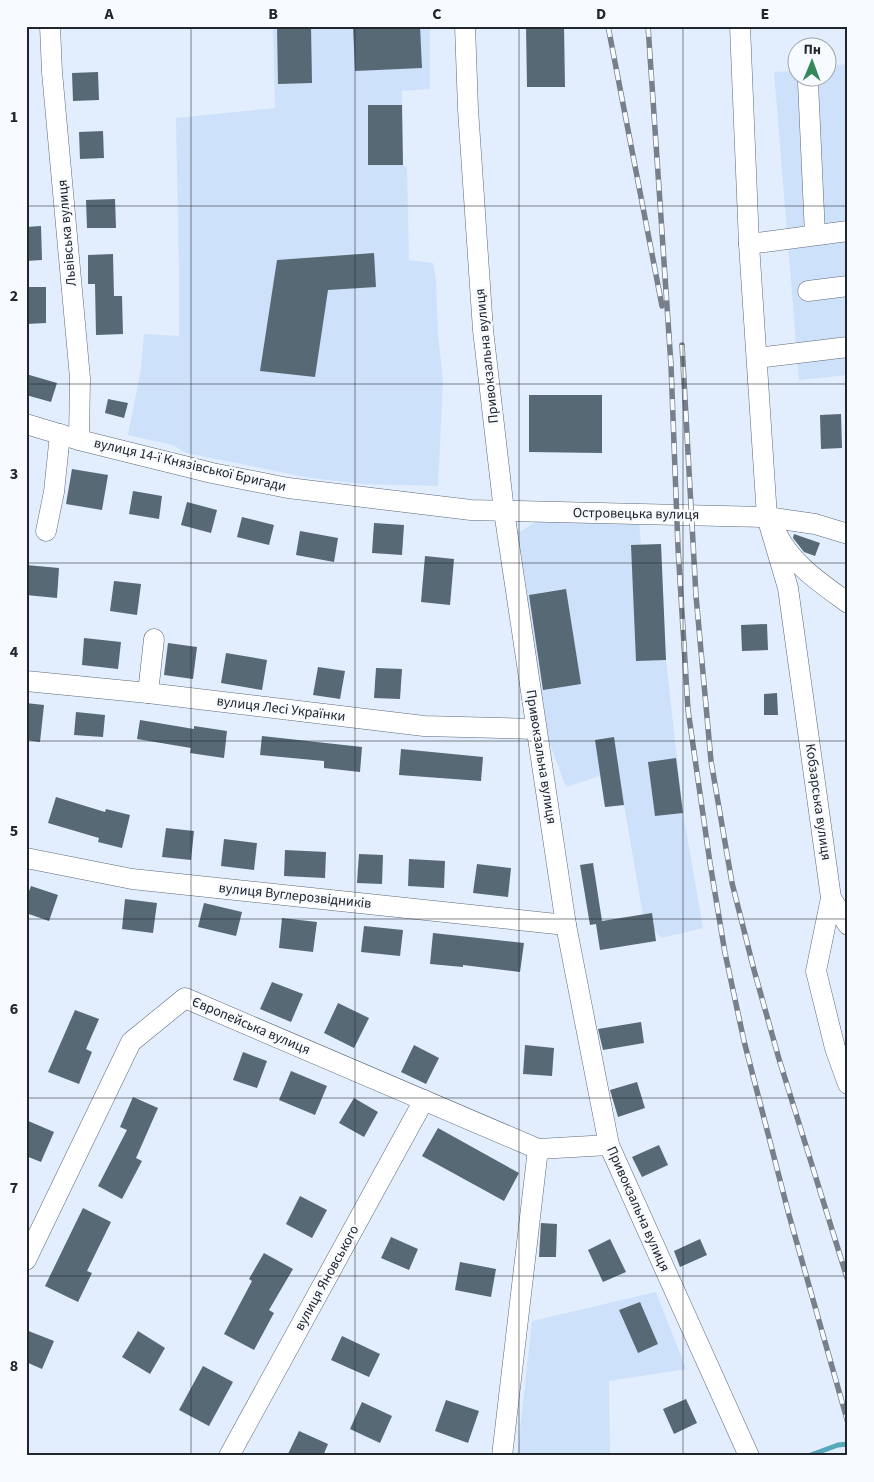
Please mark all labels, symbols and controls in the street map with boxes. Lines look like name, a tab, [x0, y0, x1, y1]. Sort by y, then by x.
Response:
text: A	[103, 3, 114, 25]
text: B	[268, 3, 278, 25]
text: C	[432, 3, 442, 25]
text: D	[596, 3, 606, 25]
text: E	[761, 3, 769, 25]
north arrow	[786, 38, 836, 88]
text: Пн	[803, 40, 821, 60]
text: 1	[10, 106, 18, 128]
street label: Львівська вулиця	[52, 179, 82, 287]
text: 2	[10, 285, 18, 307]
street label: Привокзальна вулиця	[470, 287, 504, 425]
street label: вулиця 14-ї Князівської Бригади	[92, 433, 288, 497]
text: 3	[10, 463, 18, 485]
street label: Островецька вулиця	[573, 503, 699, 525]
text: 4	[10, 641, 19, 663]
street label: Привокзальна вулиця	[521, 688, 561, 826]
street label: вулиця Лесі Українки	[215, 691, 347, 727]
street label: Кобзарська вулиця	[800, 742, 836, 862]
text: 5	[10, 820, 18, 842]
street label: вулиця Вуглерозвідників	[218, 878, 372, 914]
street label: Європейська вулиця	[189, 992, 313, 1060]
text: 6	[10, 998, 18, 1020]
street label: Привокзальна вулиця	[601, 1143, 675, 1275]
text: 7	[10, 1177, 18, 1199]
street label: вулиця Яновського	[290, 1222, 364, 1334]
text: 8	[10, 1355, 18, 1377]

